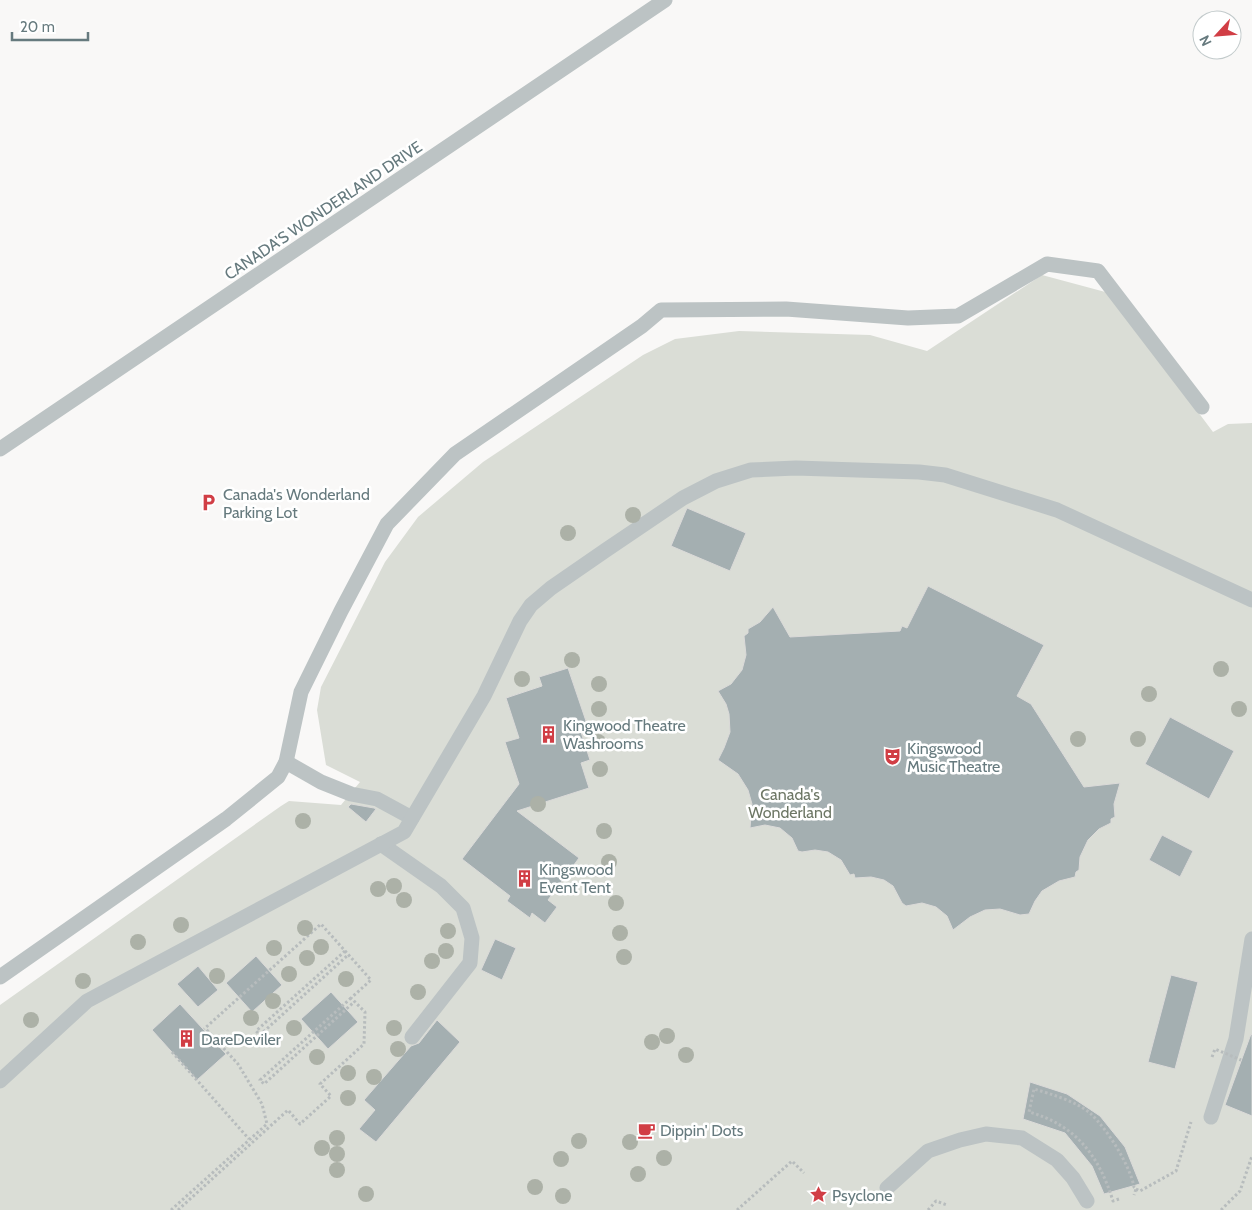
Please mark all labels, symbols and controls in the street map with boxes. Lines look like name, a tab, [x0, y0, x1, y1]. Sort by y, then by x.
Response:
scale bar	[12, 10, 89, 42]
north arrow	[1192, 10, 1242, 60]
text: 20 m	[20, 18, 55, 36]
text: N	[1195, 32, 1216, 49]
street label: CANADA'S WONDERLAND DRIVE	[221, 137, 426, 284]
place label: Canada's Wonderland Parking Lot	[223, 485, 370, 522]
parking icon: Canada's Wonderland Parking Lot	[199, 493, 219, 513]
place label: Kingwood Theatre Washrooms	[563, 716, 686, 753]
building icon: Kingwood Theatre Washrooms	[539, 724, 559, 744]
place label: Kingswood Music Theatre	[907, 739, 1000, 776]
theatre icon: Kingswood Music Theatre	[883, 747, 903, 767]
park label: Canada's Wonderland	[748, 785, 832, 822]
place label: Kingswood Event Tent	[539, 860, 613, 897]
building icon: Kingswood Event Tent	[515, 868, 535, 888]
building icon: DareDeviler	[177, 1029, 197, 1049]
place label: DareDeviler	[201, 1030, 282, 1049]
cafe icon: Dippin' Dots	[636, 1120, 656, 1140]
place label: Dippin' Dots	[660, 1121, 744, 1140]
place icon: Psyclone	[808, 1185, 828, 1205]
place label: Psyclone	[832, 1186, 892, 1205]

